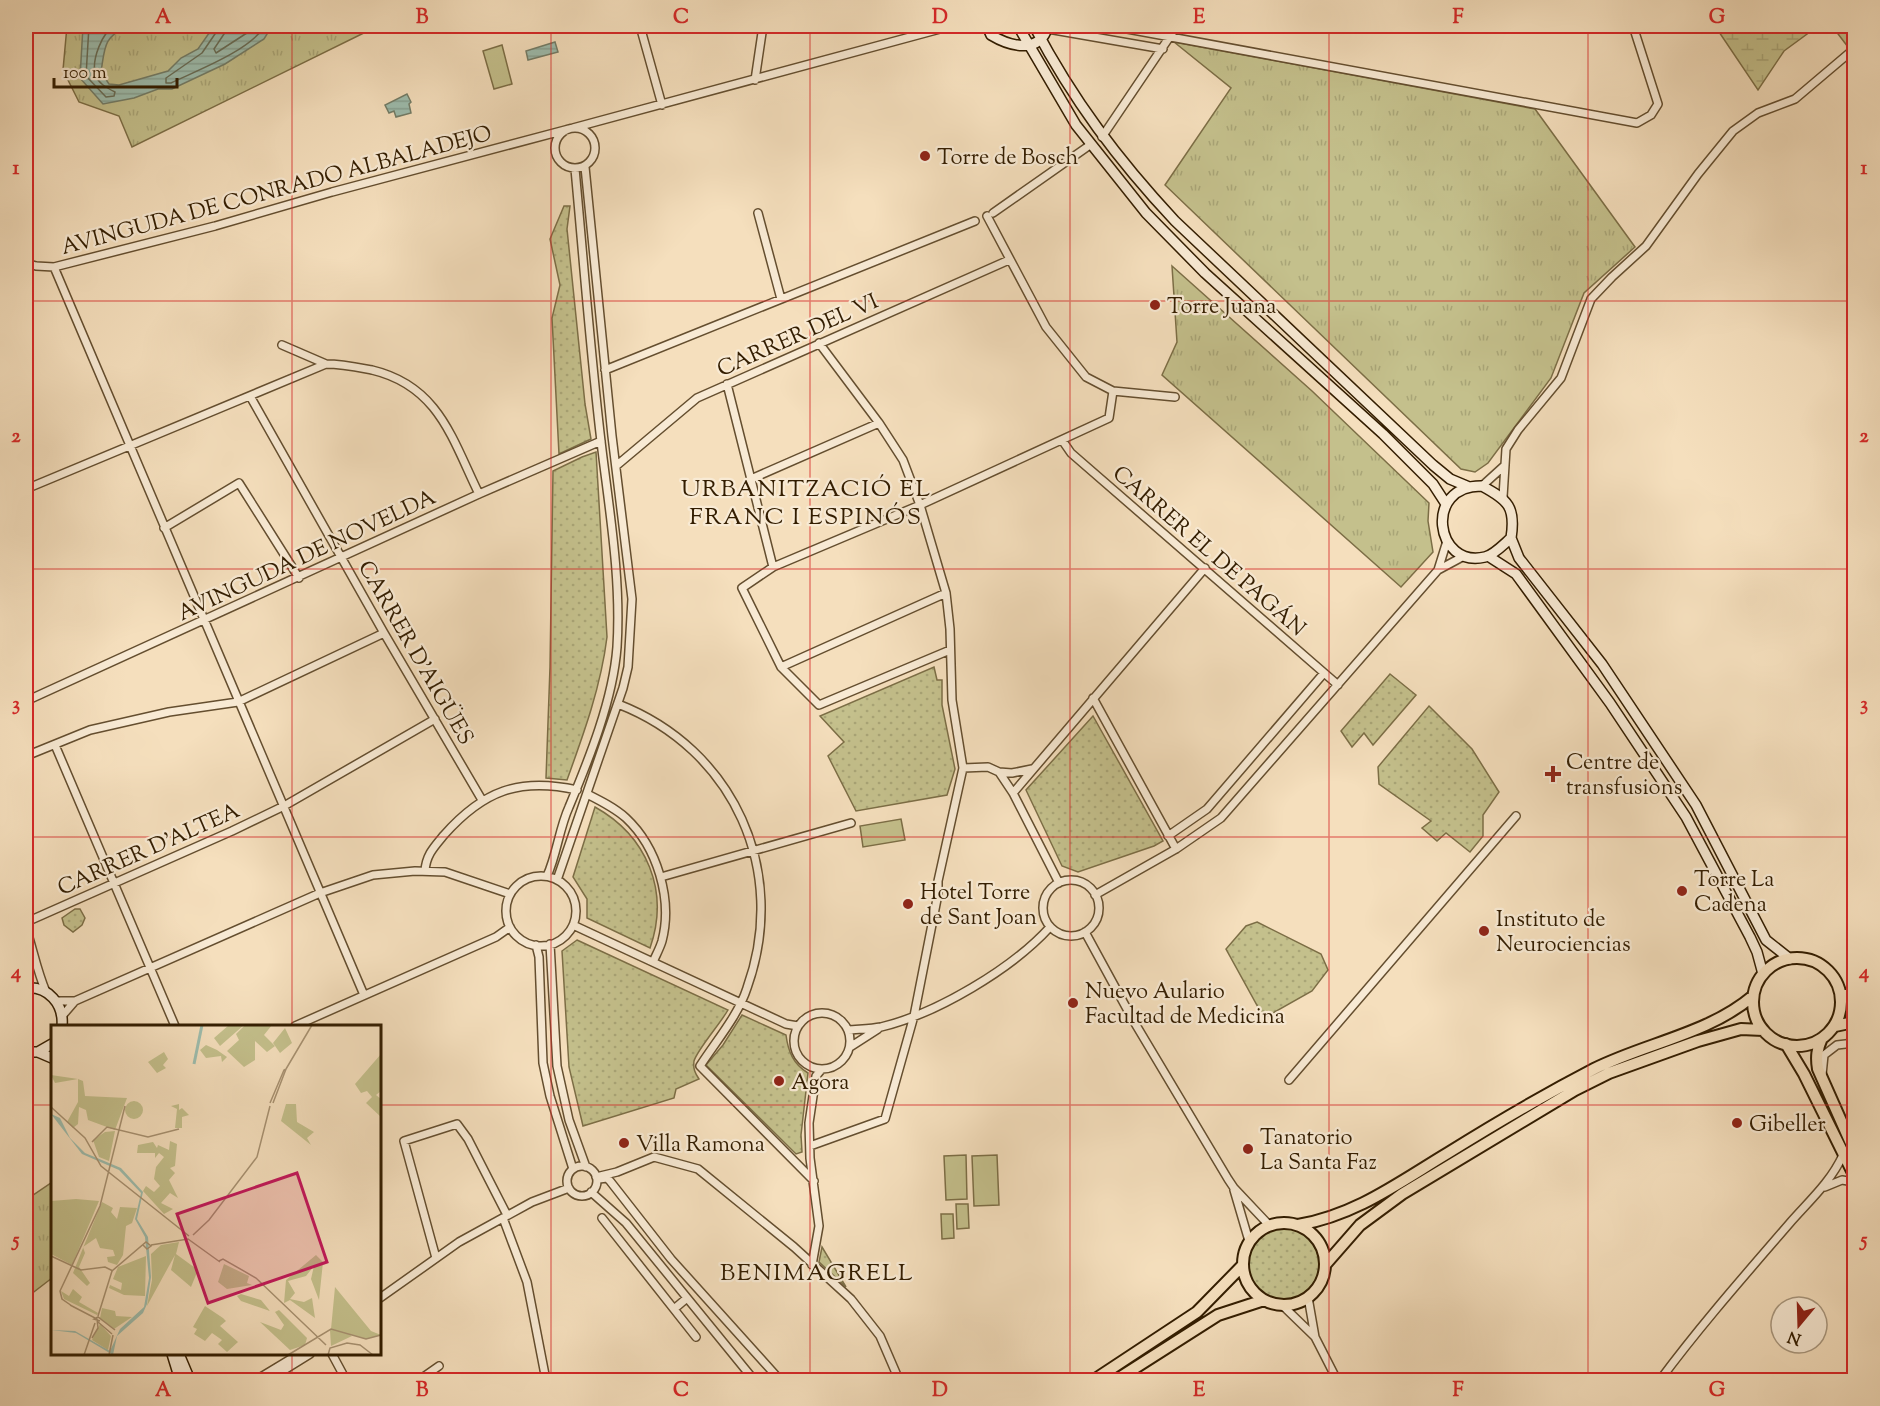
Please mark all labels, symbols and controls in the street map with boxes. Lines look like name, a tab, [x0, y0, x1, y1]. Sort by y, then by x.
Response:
text: A	[155, 4, 172, 33]
text: B	[416, 4, 429, 33]
text: C	[673, 4, 689, 33]
text: D	[932, 4, 948, 33]
text: E	[1193, 4, 1206, 33]
text: F	[1452, 4, 1464, 33]
text: G	[1709, 4, 1726, 33]
scale bar	[54, 51, 177, 89]
text: 100 m	[63, 61, 107, 87]
street label: AVINGUDA DE CONRADO ALBALADEJO	[58, 119, 496, 265]
place label: Torre de Bosch	[937, 143, 1079, 175]
marker: Torre de Bosch	[918, 149, 932, 163]
text: 1	[13, 155, 20, 184]
text: 1	[1861, 155, 1868, 184]
street label: CARRER DEL VI	[712, 287, 884, 387]
place label: Torre Juana	[1167, 292, 1276, 324]
marker: Torre Juana	[1148, 298, 1162, 312]
text: 2	[11, 423, 21, 452]
text: 2	[1859, 423, 1869, 452]
street label: CARRER EL DE PAGÁN	[1104, 458, 1312, 645]
district label: URBANITZACIÓ EL FRANC I ESPINÓS	[681, 473, 931, 535]
street label: AVINGUDA DE NOVELDA	[173, 483, 442, 631]
street label: CARRER D'AIGÜES	[349, 555, 481, 752]
text: 3	[12, 691, 20, 720]
text: 3	[1860, 691, 1868, 720]
place label: Centre de transfusions	[1566, 748, 1682, 805]
marker: Centre de transfusions	[1544, 765, 1562, 783]
street label: CARRER D'ALTEA	[53, 796, 246, 905]
place label: Torre La Cadena	[1694, 865, 1774, 922]
place label: Hotel Torre de Sant Joan	[920, 878, 1037, 935]
marker: Torre La Cadena	[1675, 884, 1689, 898]
marker: Hotel Torre de Sant Joan	[901, 897, 915, 911]
place label: Instituto de Neurociencias	[1496, 905, 1631, 962]
marker: Instituto de Neurociencias	[1477, 924, 1491, 938]
text: 4	[10, 959, 21, 988]
text: 4	[1858, 959, 1869, 988]
place label: Nuevo Aulario Facultad de Medicina	[1085, 977, 1285, 1034]
marker: Nuevo Aulario Facultad de Medicina	[1066, 996, 1080, 1010]
inset map	[51, 1025, 381, 1355]
place label: Agora	[791, 1068, 849, 1100]
marker: Agora	[772, 1074, 786, 1088]
place label: Gibeller	[1749, 1110, 1826, 1142]
marker: Gibeller	[1730, 1116, 1744, 1130]
place label: Tanatorio La Santa Faz	[1260, 1123, 1377, 1180]
place label: Villa Ramona	[636, 1130, 765, 1162]
marker: Villa Ramona	[617, 1136, 631, 1150]
marker: Tanatorio La Santa Faz	[1241, 1142, 1255, 1156]
text: 5	[11, 1227, 20, 1256]
text: 5	[1859, 1227, 1868, 1256]
district label: BENIMAGRELL	[720, 1257, 914, 1291]
north arrow	[1769, 1295, 1829, 1355]
text: N	[1785, 1324, 1805, 1350]
text: A	[155, 1377, 172, 1406]
text: B	[416, 1377, 429, 1406]
text: C	[673, 1377, 689, 1406]
text: D	[932, 1377, 948, 1406]
text: E	[1193, 1377, 1206, 1406]
text: F	[1452, 1377, 1464, 1406]
text: G	[1709, 1377, 1726, 1406]

